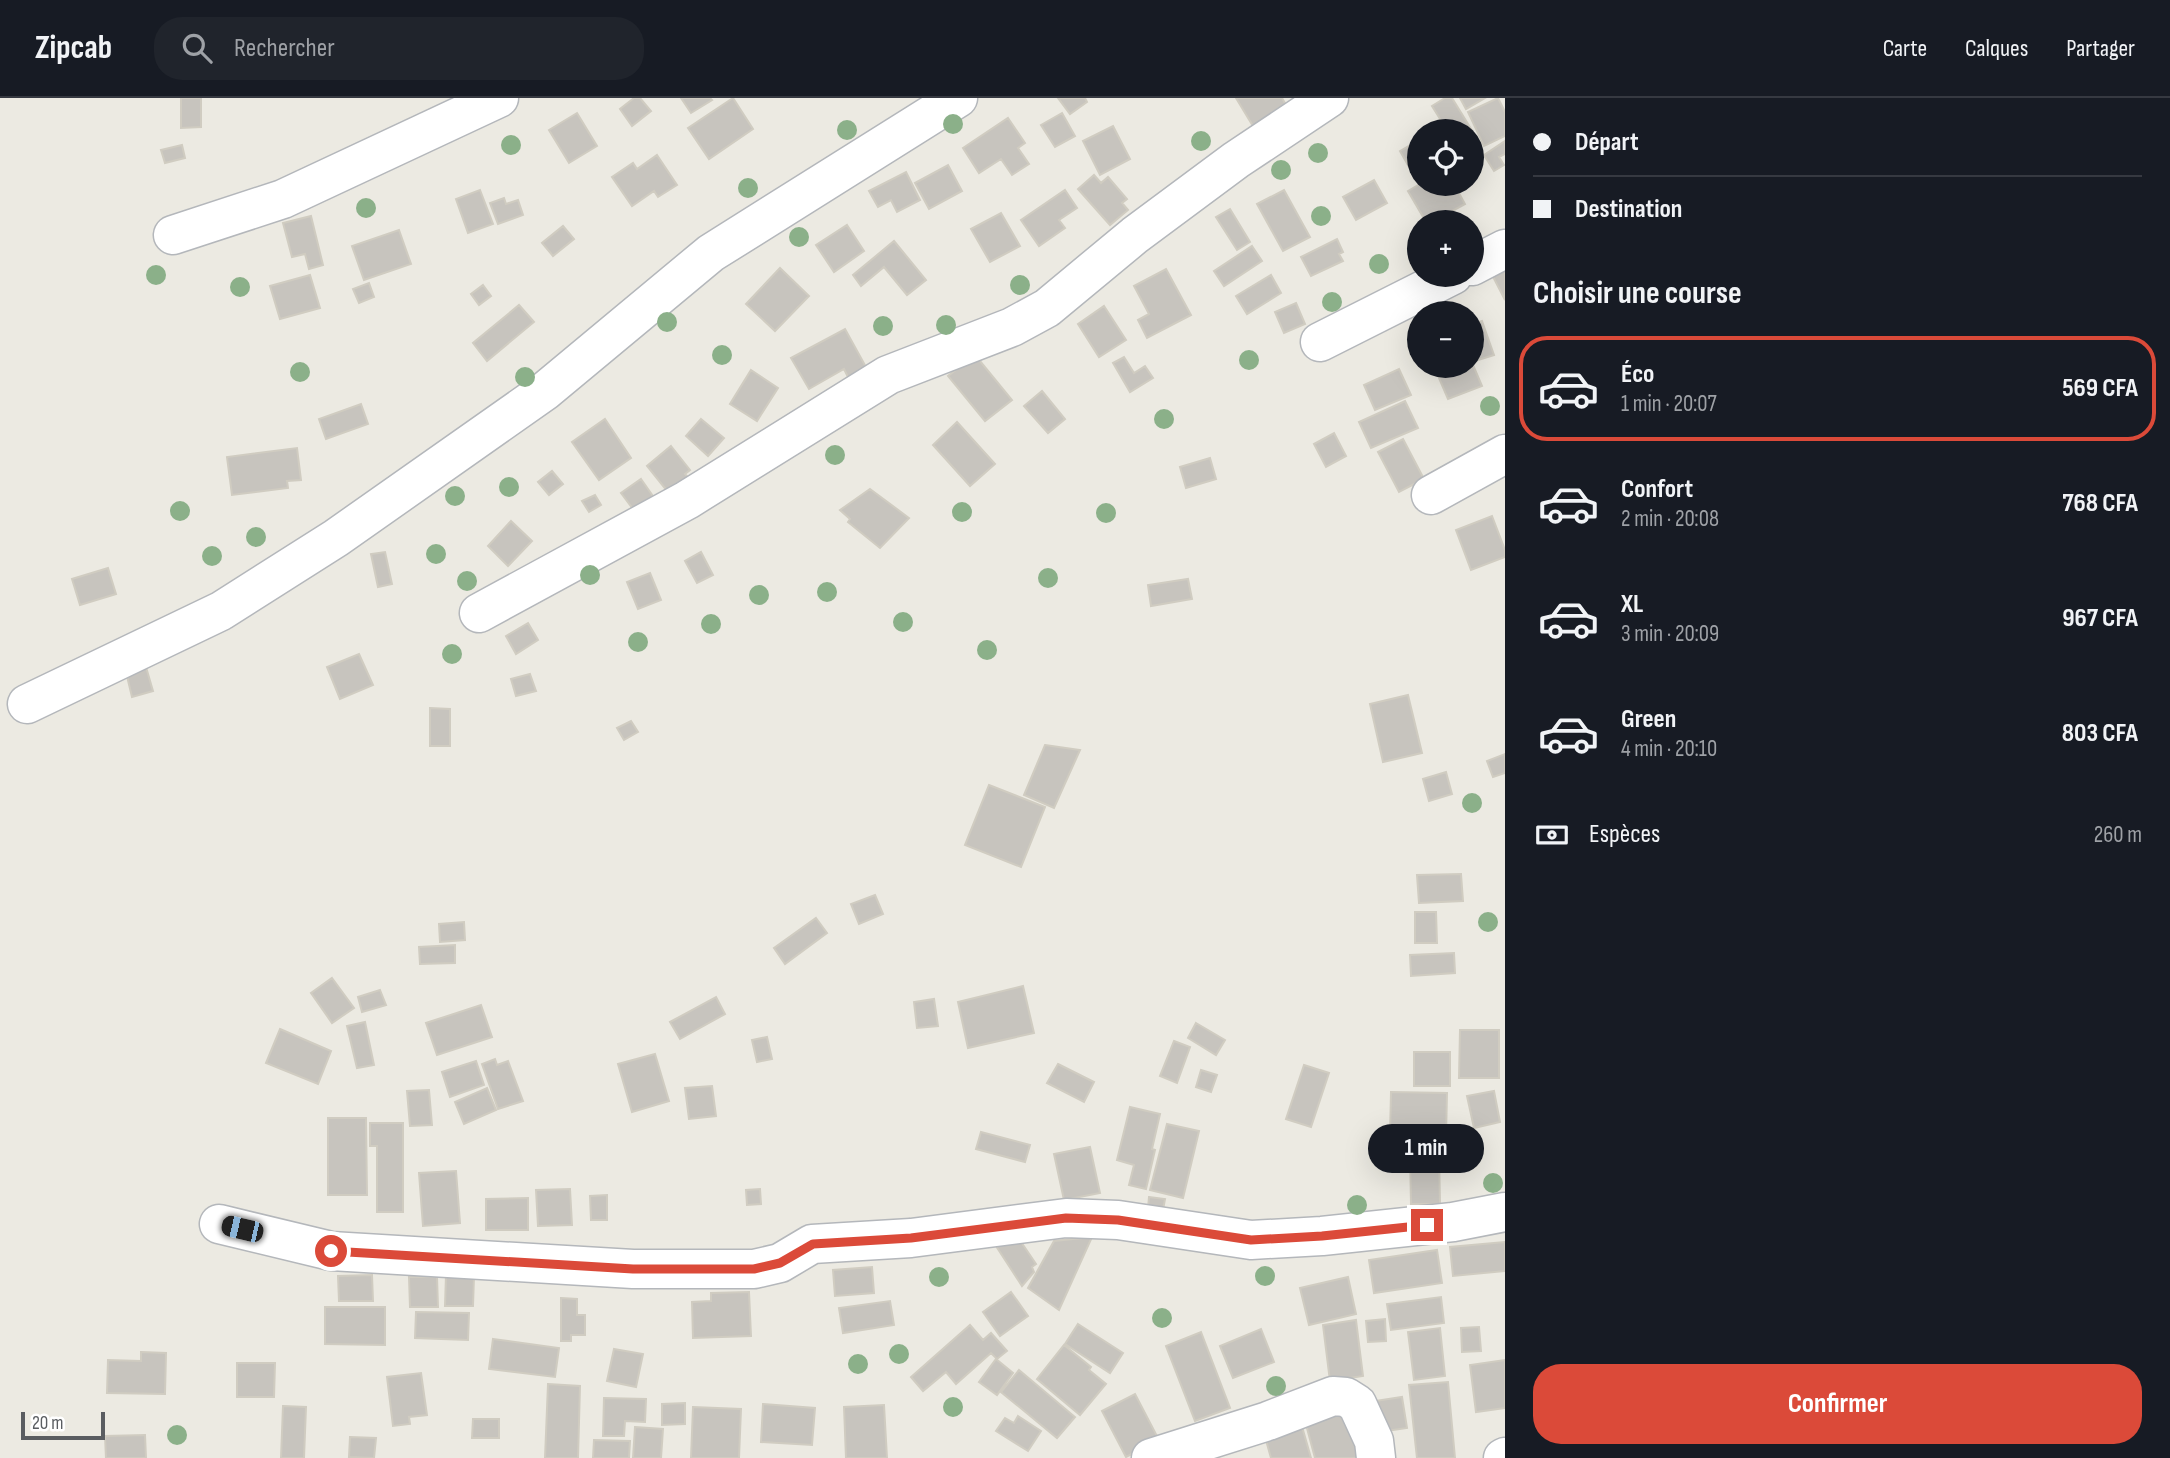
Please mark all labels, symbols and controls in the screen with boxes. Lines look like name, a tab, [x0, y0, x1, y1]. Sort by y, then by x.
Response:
search box	[154, 17, 644, 80]
text: Zipcab	[35, 28, 112, 68]
icon: search	[178, 29, 216, 67]
text: Rechercher	[234, 33, 335, 64]
text: Carte	[1883, 34, 1927, 63]
text: Calques	[1965, 34, 2028, 63]
text: Partager	[2066, 34, 2135, 63]
map controls	[1407, 119, 1484, 378]
button: locate	[1407, 119, 1484, 196]
text: Départ	[1575, 127, 1638, 158]
text: Destination	[1575, 194, 1682, 225]
button: +	[1407, 210, 1484, 287]
text: Choisir une course	[1533, 274, 1742, 313]
button: −	[1407, 301, 1484, 378]
icon: car	[1537, 357, 1600, 420]
text: Éco	[1621, 359, 1654, 390]
text: 569 CFA	[2062, 373, 2138, 404]
text: 1 min · 20:07	[1621, 390, 1717, 418]
icon: car	[1537, 472, 1600, 535]
text: Confort	[1621, 474, 1693, 505]
text: 768 CFA	[2062, 488, 2138, 519]
text: 2 min · 20:08	[1621, 505, 1719, 533]
icon: car	[1537, 587, 1600, 650]
text: XL	[1621, 589, 1643, 620]
text: 967 CFA	[2062, 603, 2138, 634]
text: 3 min · 20:09	[1621, 620, 1719, 648]
icon: car	[1537, 702, 1600, 765]
text: Green	[1621, 704, 1676, 735]
text: 803 CFA	[2062, 718, 2138, 749]
text: 4 min · 20:10	[1621, 735, 1717, 763]
icon: cash	[1533, 816, 1571, 854]
text: Espèces	[1589, 819, 1660, 850]
text: 260 m	[2094, 821, 2142, 849]
callout: 1 min	[1369, 1124, 1485, 1172]
text: 1 min	[1405, 1134, 1447, 1162]
route end	[1411, 1209, 1443, 1241]
car	[220, 1214, 265, 1244]
route start	[315, 1235, 347, 1267]
button: Confirmer	[1533, 1364, 2142, 1444]
scale bar	[21, 1409, 105, 1441]
text: 20 m	[32, 1412, 64, 1435]

